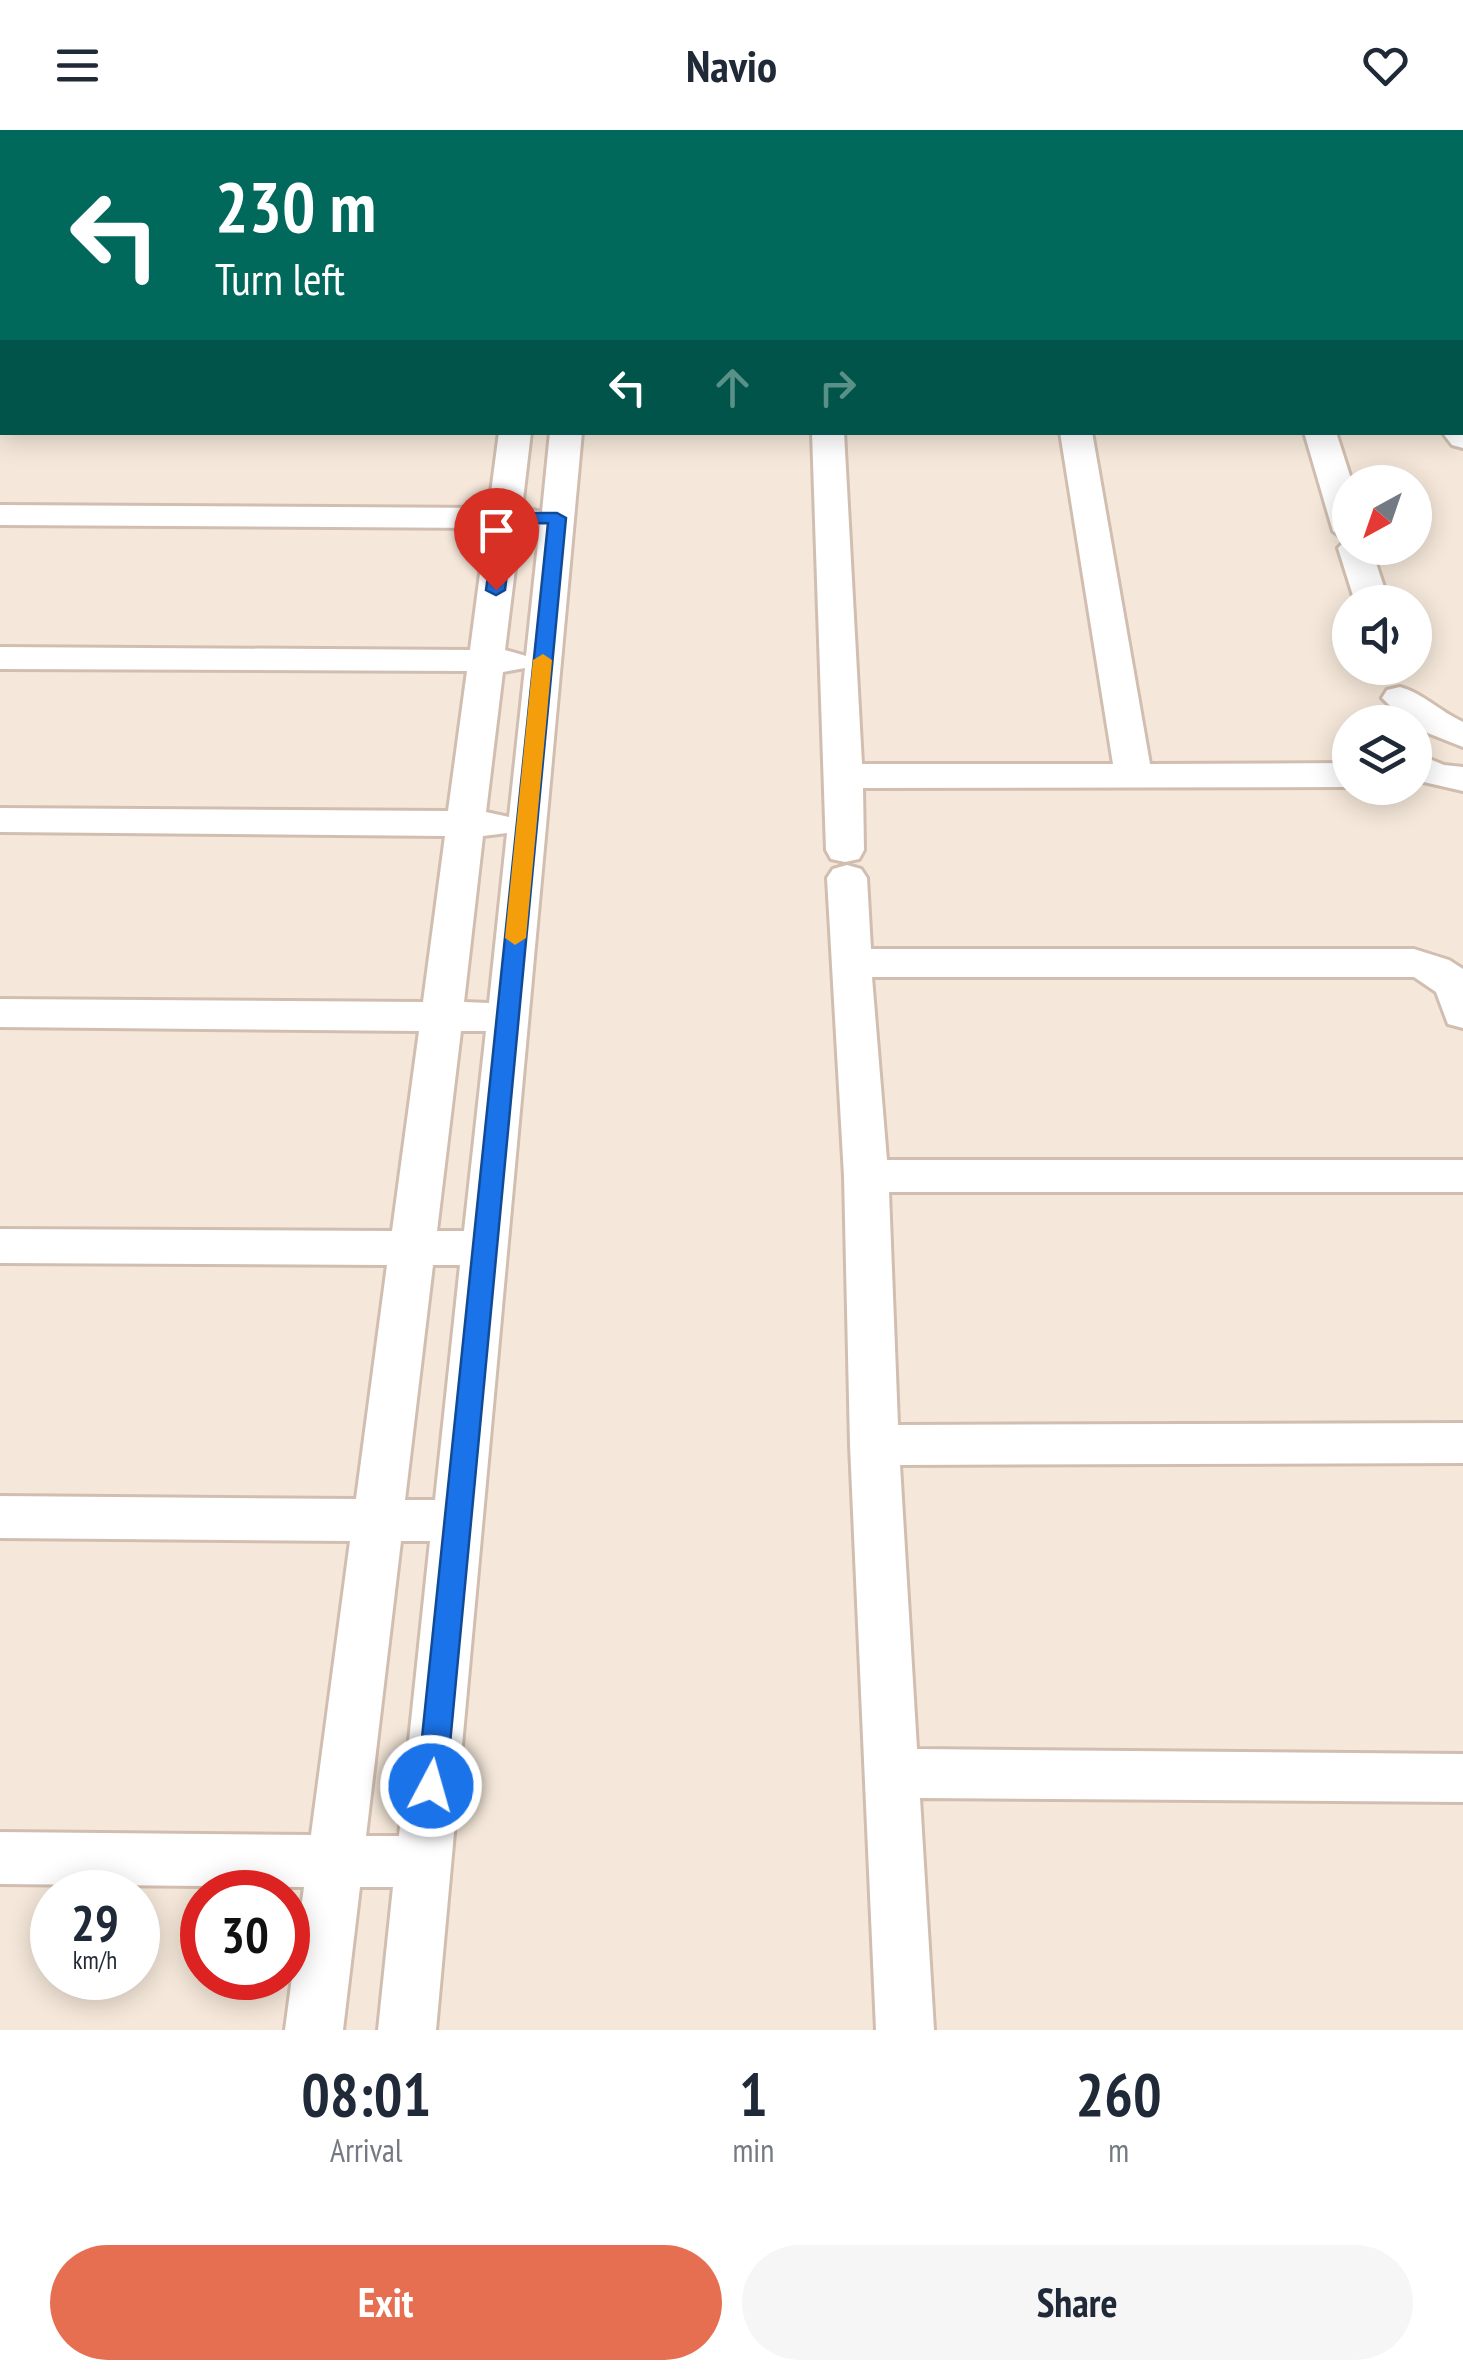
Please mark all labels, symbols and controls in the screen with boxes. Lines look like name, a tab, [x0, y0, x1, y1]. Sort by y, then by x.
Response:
text: Navio	[686, 36, 777, 94]
icon: menu	[50, 38, 105, 93]
icon: heart	[1358, 38, 1413, 93]
text: 230 m	[215, 161, 376, 251]
icon: left	[50, 170, 180, 300]
text: Turn left	[215, 249, 345, 307]
icon: left	[600, 360, 655, 415]
icon: ahead	[705, 360, 760, 415]
icon: right	[810, 360, 865, 415]
north arrow	[1332, 465, 1432, 565]
map controls	[1332, 465, 1432, 805]
pin	[454, 488, 539, 591]
icon: arrive	[469, 503, 524, 558]
button: sound	[1332, 585, 1432, 685]
button: layers	[1332, 705, 1432, 805]
position arrow	[379, 1734, 483, 1838]
speed limit sign: 30	[180, 1870, 310, 2000]
text: 29	[71, 1890, 119, 1955]
text: km/h	[73, 1944, 117, 1976]
text: 08:01	[301, 2055, 431, 2133]
text: 1	[739, 2055, 768, 2133]
text: 260	[1076, 2055, 1162, 2133]
text: Arrival	[330, 2129, 402, 2171]
text: min	[732, 2129, 774, 2171]
text: m	[1108, 2129, 1129, 2171]
button: Exit	[50, 2245, 722, 2360]
button: Share	[742, 2245, 1413, 2360]

